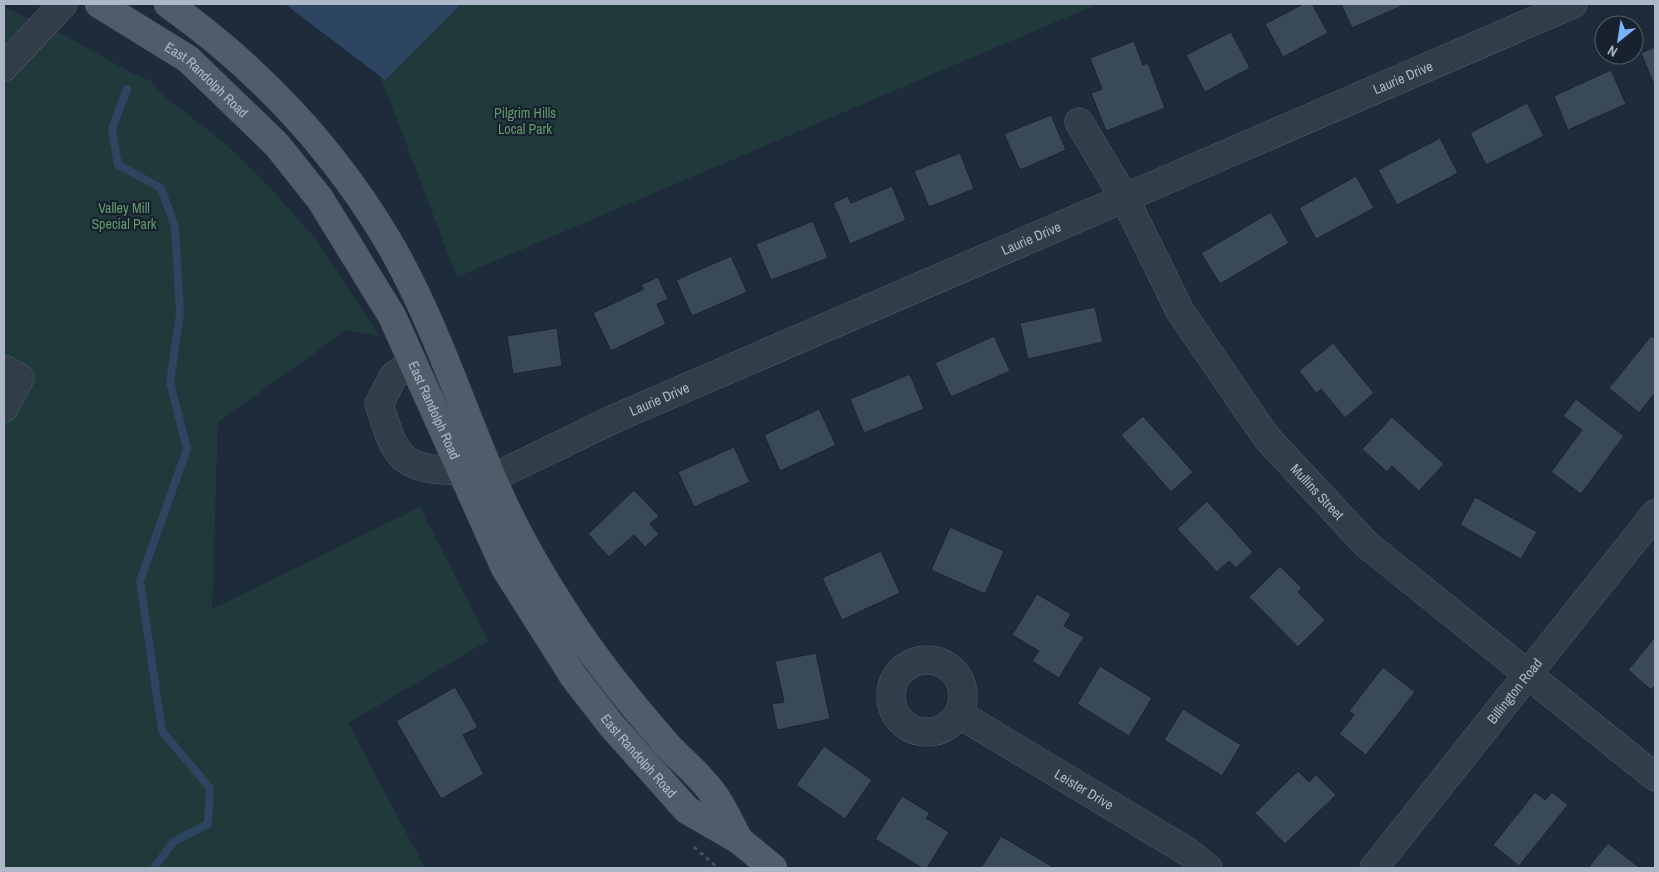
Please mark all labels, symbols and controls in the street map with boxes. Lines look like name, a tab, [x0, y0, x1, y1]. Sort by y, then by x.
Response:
north arrow	[1594, 15, 1644, 65]
street label: East Randolph Road	[161, 38, 252, 121]
text: N	[1604, 41, 1621, 61]
street label: Laurie Drive	[1370, 57, 1435, 98]
park label: Pilgrim Hills Local Park	[494, 104, 556, 138]
park label: Valley Mill Special Park	[91, 199, 157, 233]
street label: Laurie Drive	[998, 218, 1064, 259]
street label: East Randolph Road	[404, 358, 464, 462]
street label: Laurie Drive	[627, 378, 692, 420]
street label: Mullins Street	[1287, 460, 1348, 524]
street label: Billington Road	[1483, 655, 1546, 727]
street label: East Randolph Road	[597, 710, 681, 801]
street label: Leister Drive	[1051, 765, 1117, 814]

